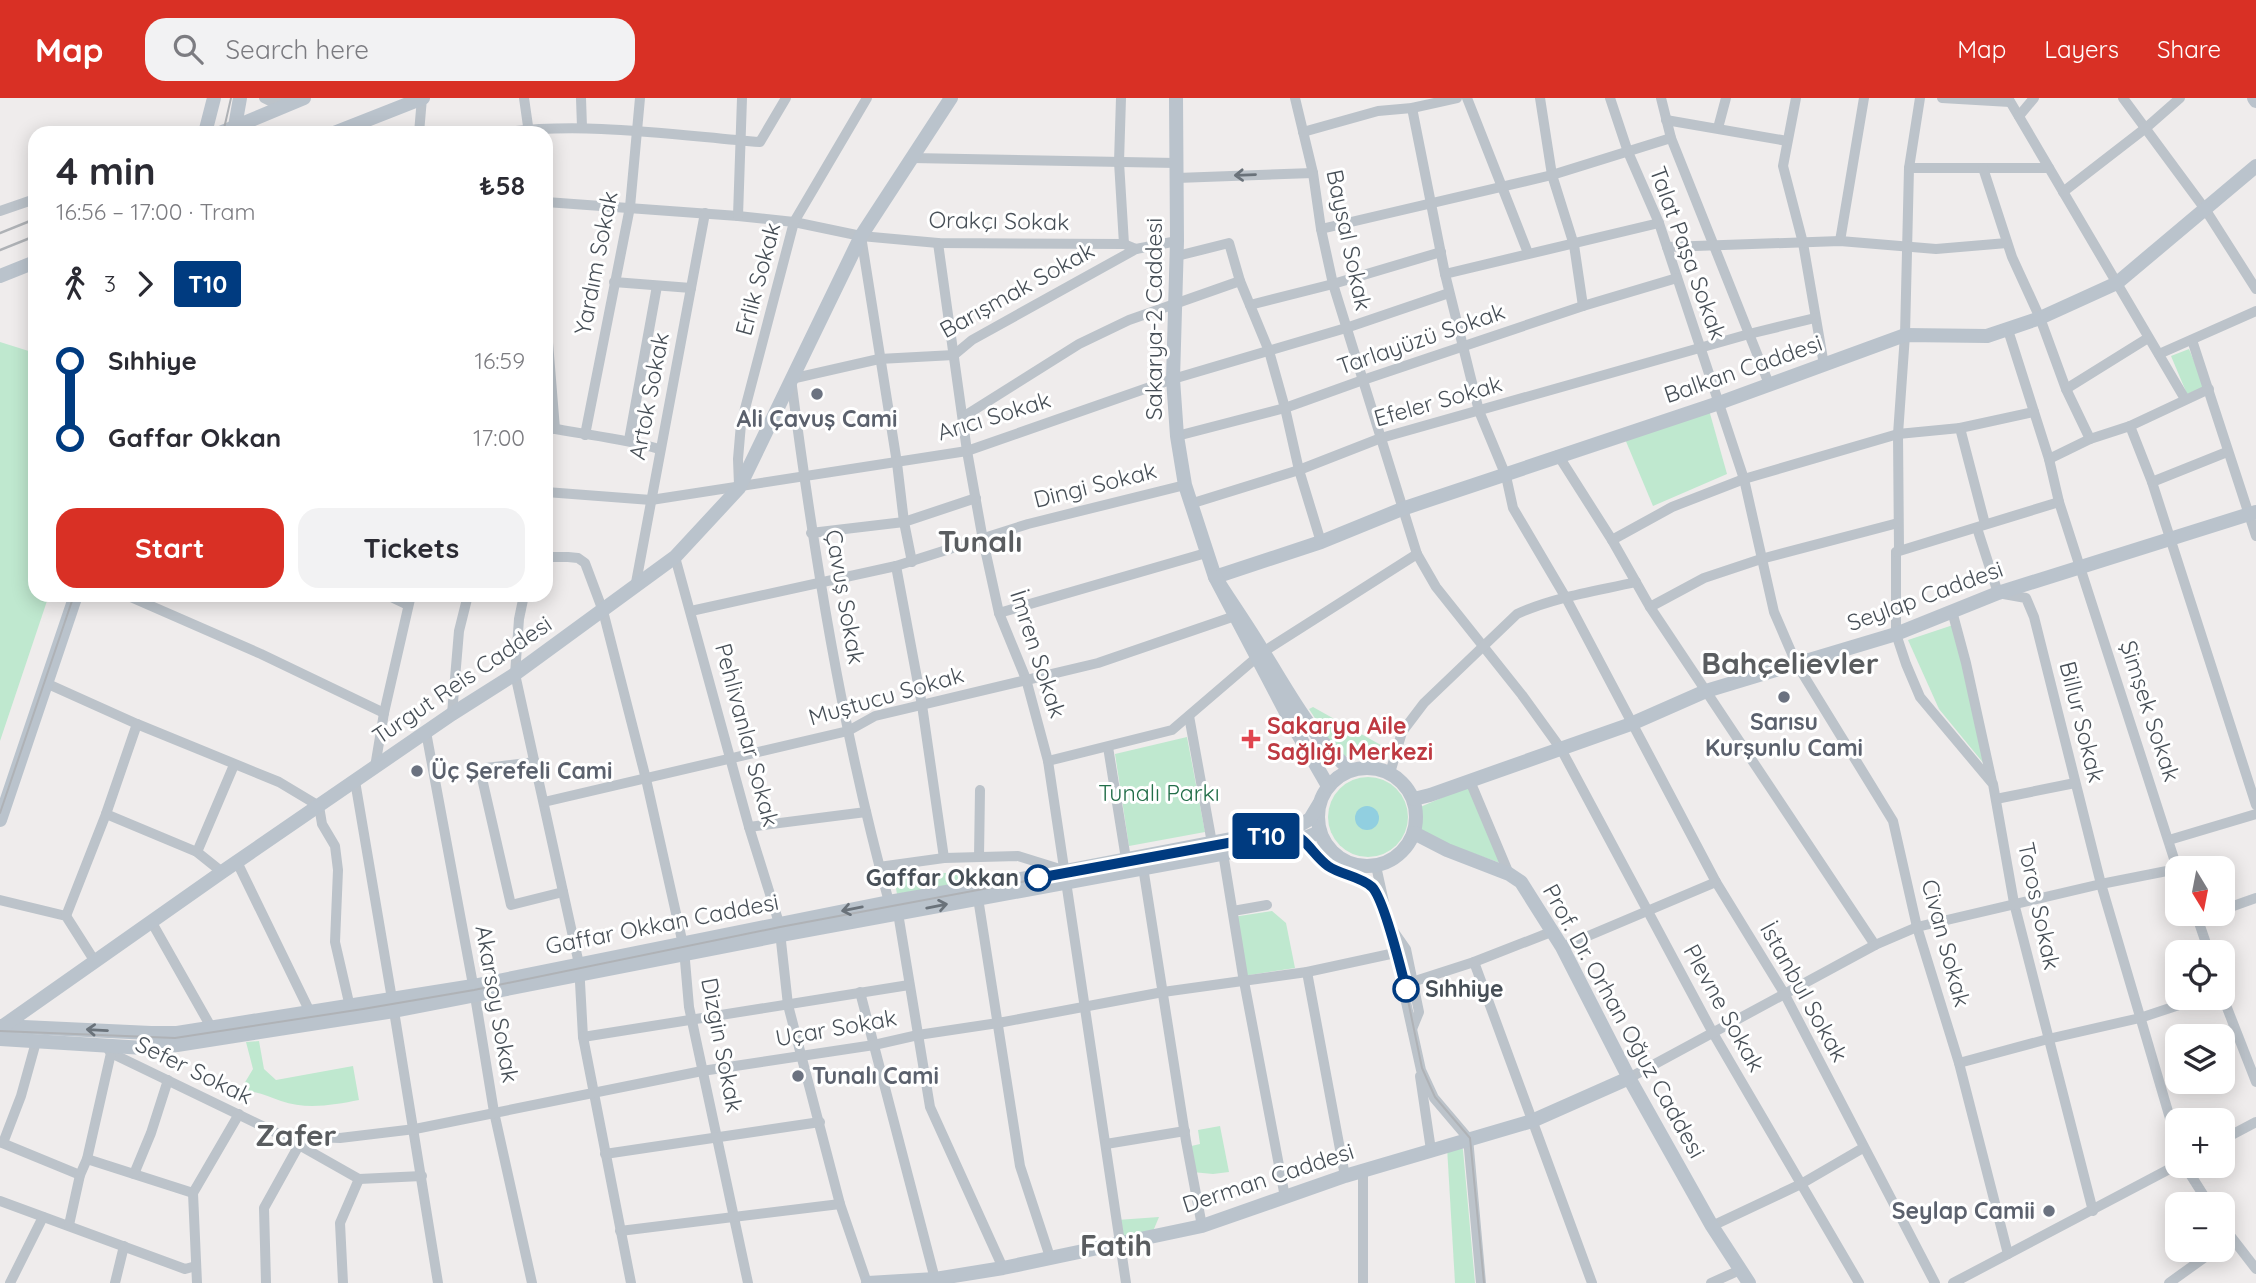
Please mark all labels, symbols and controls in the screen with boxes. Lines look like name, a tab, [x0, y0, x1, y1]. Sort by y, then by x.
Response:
search box	[145, 18, 635, 81]
text: Map	[35, 29, 103, 70]
icon: search	[169, 30, 207, 68]
text: Search here	[225, 33, 369, 66]
text: Map	[1957, 34, 2006, 64]
text: Layers	[2044, 34, 2119, 64]
text: Share	[2157, 34, 2221, 64]
text: 4 min	[56, 147, 156, 195]
street label: Talat Paşa Sokak	[1644, 162, 1733, 344]
street label: Baysal Sokak	[1320, 167, 1379, 313]
text: ₺58	[479, 169, 525, 202]
one-way arrow	[1234, 169, 1257, 182]
street label: Yardım Sokak	[567, 189, 624, 337]
text: 16:56 – 17:00 · Tram	[56, 197, 255, 226]
street label: Orakçı Sokak	[928, 205, 1070, 236]
street label: Sakarya-2 Caddesi	[1139, 218, 1168, 420]
street label: Erlik Sokak	[728, 219, 787, 339]
street label: Barışmak Sokak	[934, 235, 1099, 344]
icon: walk	[56, 265, 94, 303]
icon: forward	[126, 265, 164, 303]
text: 3	[104, 269, 116, 298]
text: T10	[188, 269, 227, 299]
street label: Tarlayüzü Sokak	[1333, 296, 1508, 381]
street label: Balkan Caddesi	[1660, 328, 1826, 409]
street label: Artok Sokak	[622, 330, 675, 462]
text: Sıhhiye	[108, 344, 197, 377]
text: 16:59	[474, 346, 525, 375]
street label: Efeler Sokak	[1370, 368, 1505, 433]
street label: Arıcı Sokak	[934, 385, 1054, 447]
marker: Ali Çavuş Cami	[809, 386, 825, 402]
place label: Ali Çavuş Cami	[737, 404, 897, 433]
text: Gaffar Okkan	[108, 421, 281, 454]
text: 17:00	[473, 423, 525, 452]
street label: Dingi Sokak	[1030, 455, 1159, 514]
button: Start	[56, 508, 284, 588]
button: Tickets	[298, 508, 525, 588]
district label: Tunalı	[938, 522, 1022, 560]
street label: Çavuş Sokak	[819, 527, 872, 667]
street label: Seylap Caddesi	[1843, 554, 2007, 637]
street label: İmren Sokak	[1004, 586, 1073, 722]
street label: Turgut Reis Caddesi	[367, 609, 557, 750]
street label: Şimşek Sokak	[2114, 637, 2187, 785]
street label: Pehlivanlar Sokak	[709, 640, 786, 830]
district label: Bahçelievler	[1701, 644, 1879, 682]
street label: Billur Sokak	[2053, 658, 2112, 785]
street label: Muştucu Sokak	[805, 659, 967, 732]
marker: Sarısu Kurşunlu Cami	[1776, 689, 1792, 705]
place label: Sarısu Kurşunlu Cami	[1705, 707, 1863, 762]
place label: Sakarya Aile Sağlığı Merkezi	[1267, 711, 1433, 766]
marker: Sakarya Aile Sağlığı Merkezi	[1241, 729, 1261, 749]
place label: Üç Şerefeli Cami	[431, 756, 612, 785]
marker: Üç Şerefeli Cami	[409, 763, 425, 779]
park label: Tunalı Parkı	[1098, 778, 1220, 807]
line badge: T10	[1226, 813, 1306, 859]
text: T10	[1246, 821, 1286, 851]
street label: Toros Sokak	[2012, 839, 2067, 972]
north arrow	[2165, 856, 2235, 926]
map controls	[2165, 856, 2235, 1262]
place label: Gaffar Okkan	[866, 863, 1019, 892]
marker: Gaffar Okkan	[1025, 865, 1051, 891]
street label: Civan Sokak	[1916, 876, 1977, 1010]
street label: Prof. Dr. Orhan Oğuz Caddesi	[1537, 879, 1712, 1163]
street label: Gaffar Okkan Caddesi	[543, 887, 781, 960]
one-way arrow	[925, 899, 948, 912]
one-way arrow	[841, 903, 864, 916]
street label: İstanbul Sokak	[1754, 917, 1855, 1067]
street label: Akarsoy Sokak	[469, 923, 526, 1085]
street label: Plevne Sokak	[1677, 939, 1771, 1077]
button: locate	[2165, 940, 2235, 1010]
place label: Sıhhiye	[1425, 974, 1504, 1003]
street label: Dizgin Sokak	[695, 975, 750, 1115]
marker: Sıhhiye	[1393, 976, 1419, 1002]
street label: Uçar Sokak	[773, 1003, 899, 1052]
one-way arrow	[86, 1024, 109, 1037]
button: layers	[2165, 1024, 2235, 1094]
street label: Sefer Sokak	[131, 1029, 258, 1110]
place label: Tunalı Cami	[812, 1061, 939, 1090]
marker: Tunalı Cami	[790, 1068, 806, 1084]
button: +	[2165, 1108, 2235, 1178]
district label: Zafer	[255, 1116, 337, 1154]
street label: Derman Caddesi	[1178, 1136, 1357, 1219]
button: −	[2165, 1192, 2235, 1262]
place label: Seylap Camii	[1892, 1196, 2035, 1225]
marker: Seylap Camii	[2041, 1203, 2057, 1219]
district label: Fatih	[1080, 1226, 1152, 1264]

